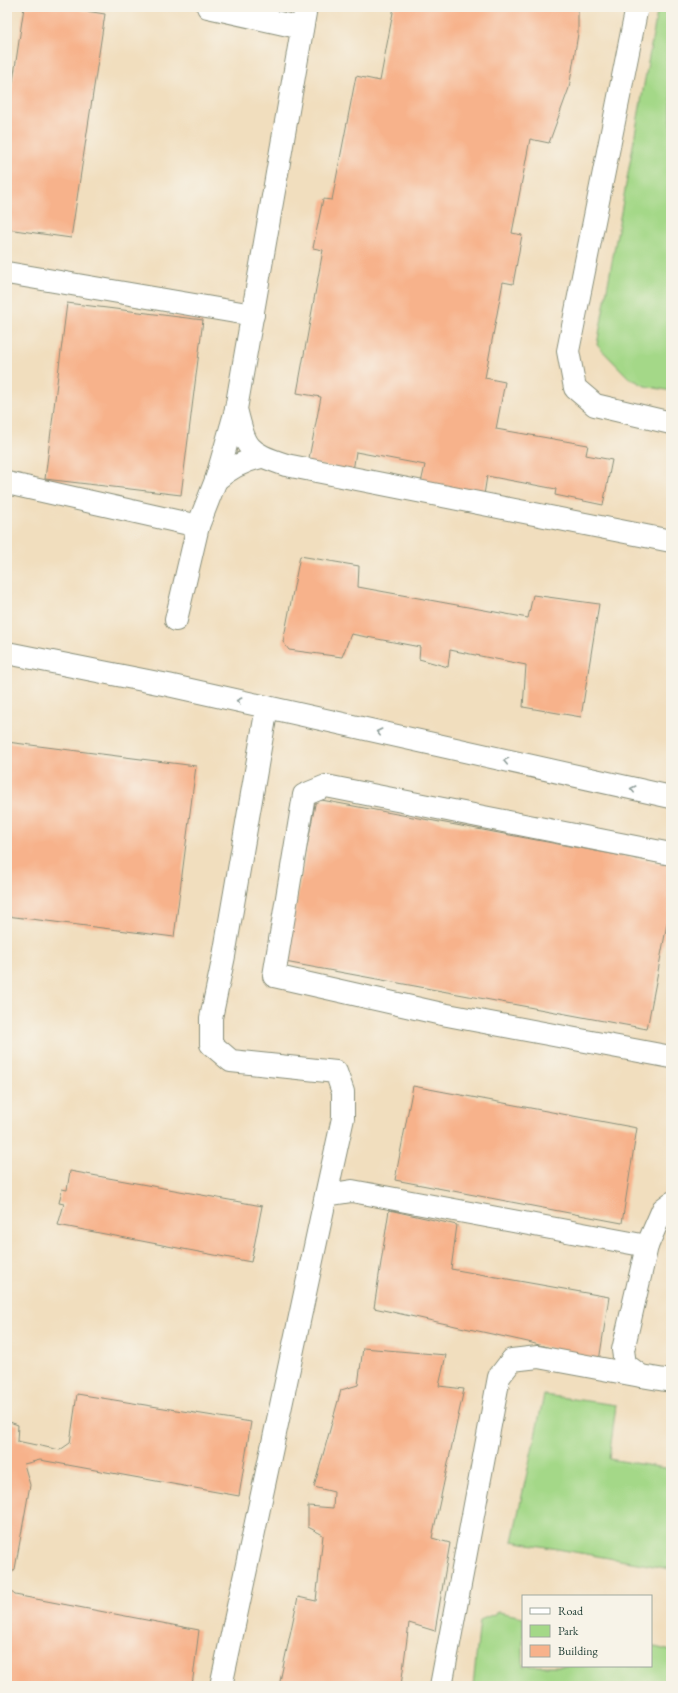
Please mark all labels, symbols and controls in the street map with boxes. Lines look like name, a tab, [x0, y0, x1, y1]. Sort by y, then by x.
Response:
one-way arrow	[235, 697, 242, 705]
one-way arrow	[376, 729, 382, 737]
one-way arrow	[503, 757, 509, 765]
one-way arrow	[630, 785, 636, 793]
legend	[522, 1595, 652, 1667]
text: Road	[558, 1603, 584, 1619]
text: Park	[558, 1623, 579, 1639]
text: Building	[558, 1643, 599, 1659]

